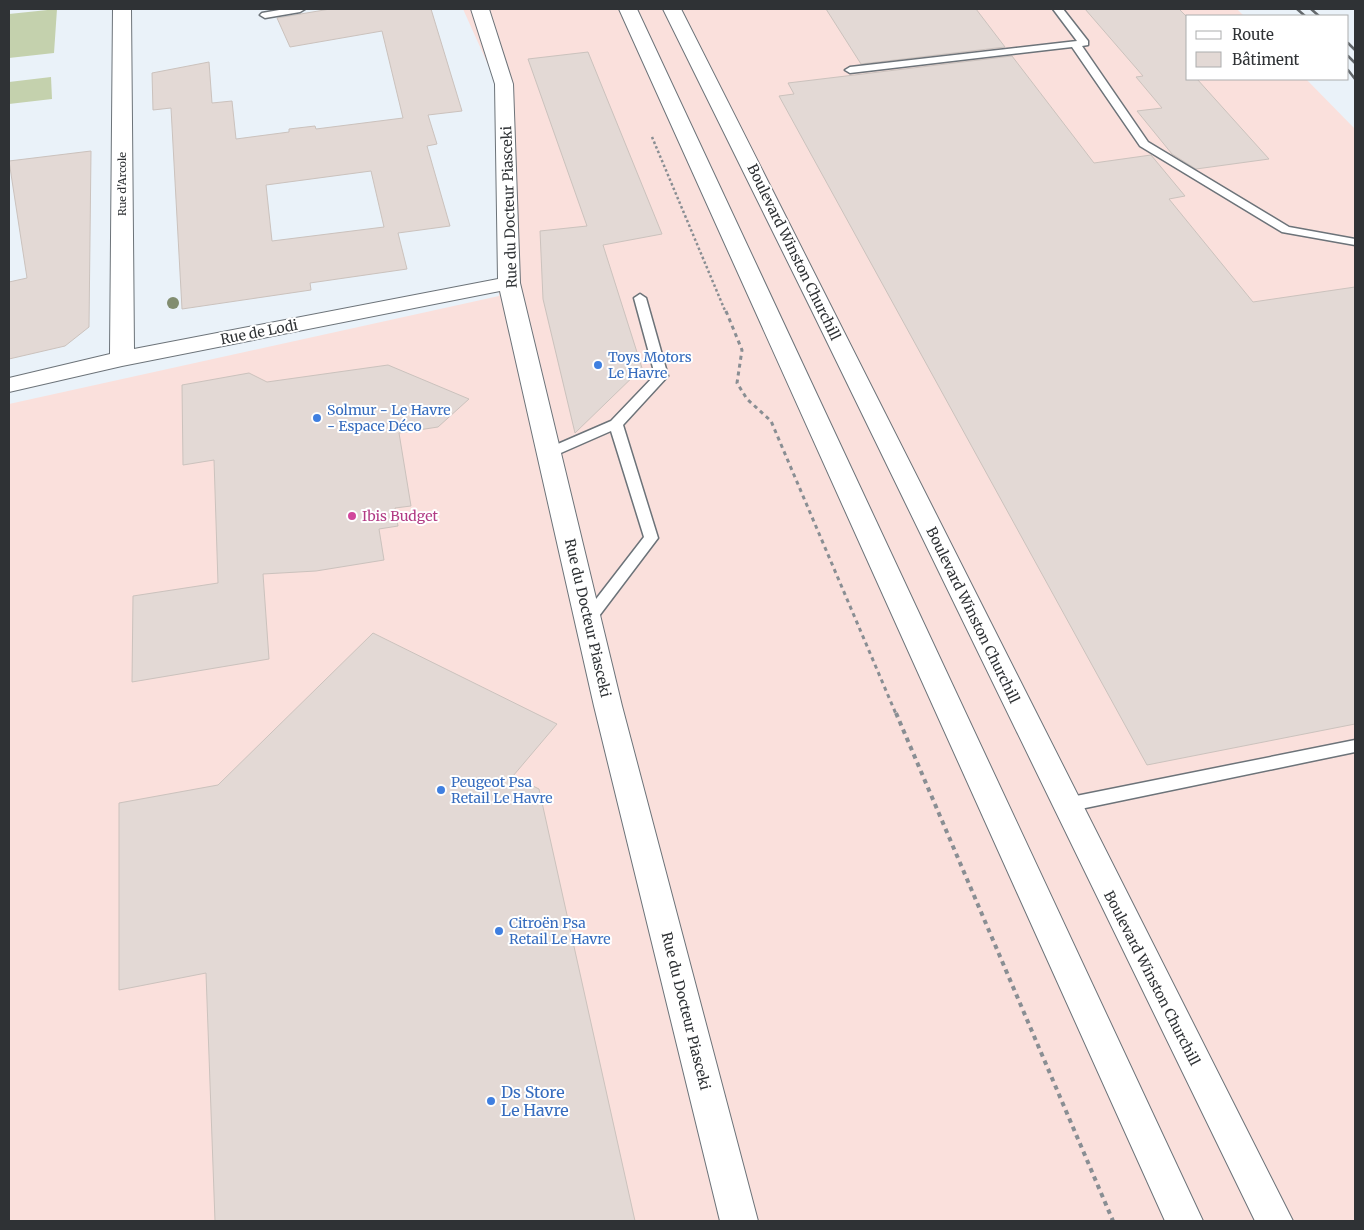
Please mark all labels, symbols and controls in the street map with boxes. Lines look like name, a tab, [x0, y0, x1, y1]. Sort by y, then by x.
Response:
legend	[1186, 15, 1349, 80]
text: Route	[1232, 25, 1274, 44]
text: Bâtiment	[1232, 50, 1300, 69]
street label: Rue du Docteur Piasceki	[497, 125, 521, 288]
street label: Rue d'Arcole	[115, 152, 129, 216]
street label: Boulevard Winston Churchill	[743, 161, 845, 344]
street label: Rue de Lodi	[219, 316, 300, 348]
place label: Toys Motors Le Havre	[608, 348, 692, 382]
marker: Toys Motors Le Havre	[592, 359, 604, 371]
place label: Solmur - Le Havre - Espace Déco	[327, 401, 450, 435]
marker: Solmur - Le Havre - Espace Déco	[311, 412, 323, 424]
place label: Ibis Budget	[362, 507, 438, 525]
marker: Ibis Budget	[346, 510, 358, 522]
street label: Boulevard Winston Churchill	[922, 524, 1024, 707]
street label: Rue du Docteur Piasceki	[561, 537, 615, 700]
place label: Peugeot Psa Retail Le Havre	[451, 773, 553, 807]
marker: Peugeot Psa Retail Le Havre	[435, 784, 447, 796]
street label: Boulevard Winston Churchill	[1100, 888, 1204, 1069]
place label: Citroën Psa Retail Le Havre	[509, 914, 611, 948]
marker: Citroën Psa Retail Le Havre	[493, 925, 505, 937]
street label: Rue du Docteur Piasceki	[658, 930, 714, 1092]
place label: Ds Store Le Havre	[501, 1082, 569, 1120]
marker: Ds Store Le Havre	[485, 1095, 497, 1107]

